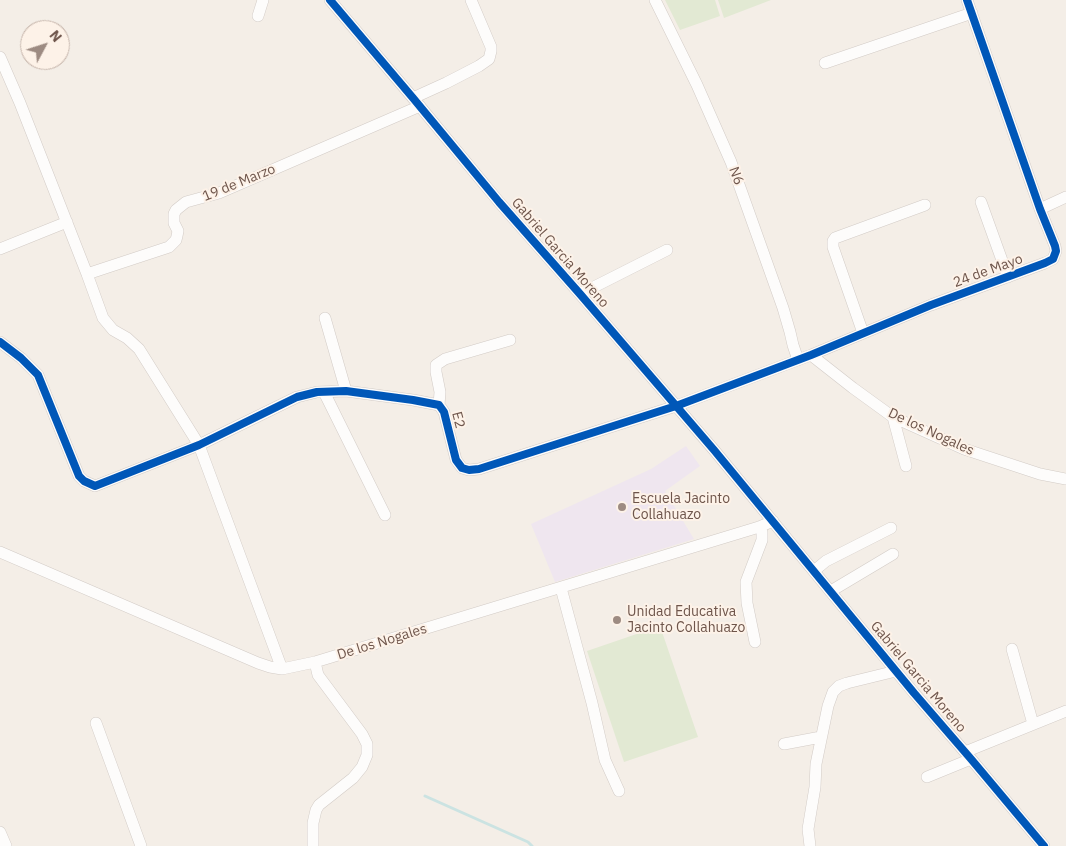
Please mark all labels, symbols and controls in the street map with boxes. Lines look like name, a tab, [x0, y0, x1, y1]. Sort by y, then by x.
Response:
north arrow	[20, 20, 70, 70]
text: N	[46, 26, 66, 46]
street label: 19 de Marzo	[200, 161, 278, 205]
street label: N6	[725, 165, 747, 187]
street label: Gabriel Garcia Moreno	[508, 195, 612, 311]
street label: 24 de Mayo	[951, 251, 1025, 291]
street label: De los Nogales	[885, 405, 977, 459]
street label: E2	[448, 410, 468, 430]
place label: Escuela Jacinto Collahuazo	[632, 491, 730, 524]
marker: Escuela Jacinto Collahuazo	[616, 501, 628, 513]
place label: Unidad Educativa Jacinto Collahuazo	[627, 604, 745, 636]
marker: Unidad Educativa Jacinto Collahuazo	[611, 614, 623, 626]
street label: Gabriel Garcia Moreno	[867, 618, 969, 736]
street label: De los Nogales	[335, 620, 429, 664]

